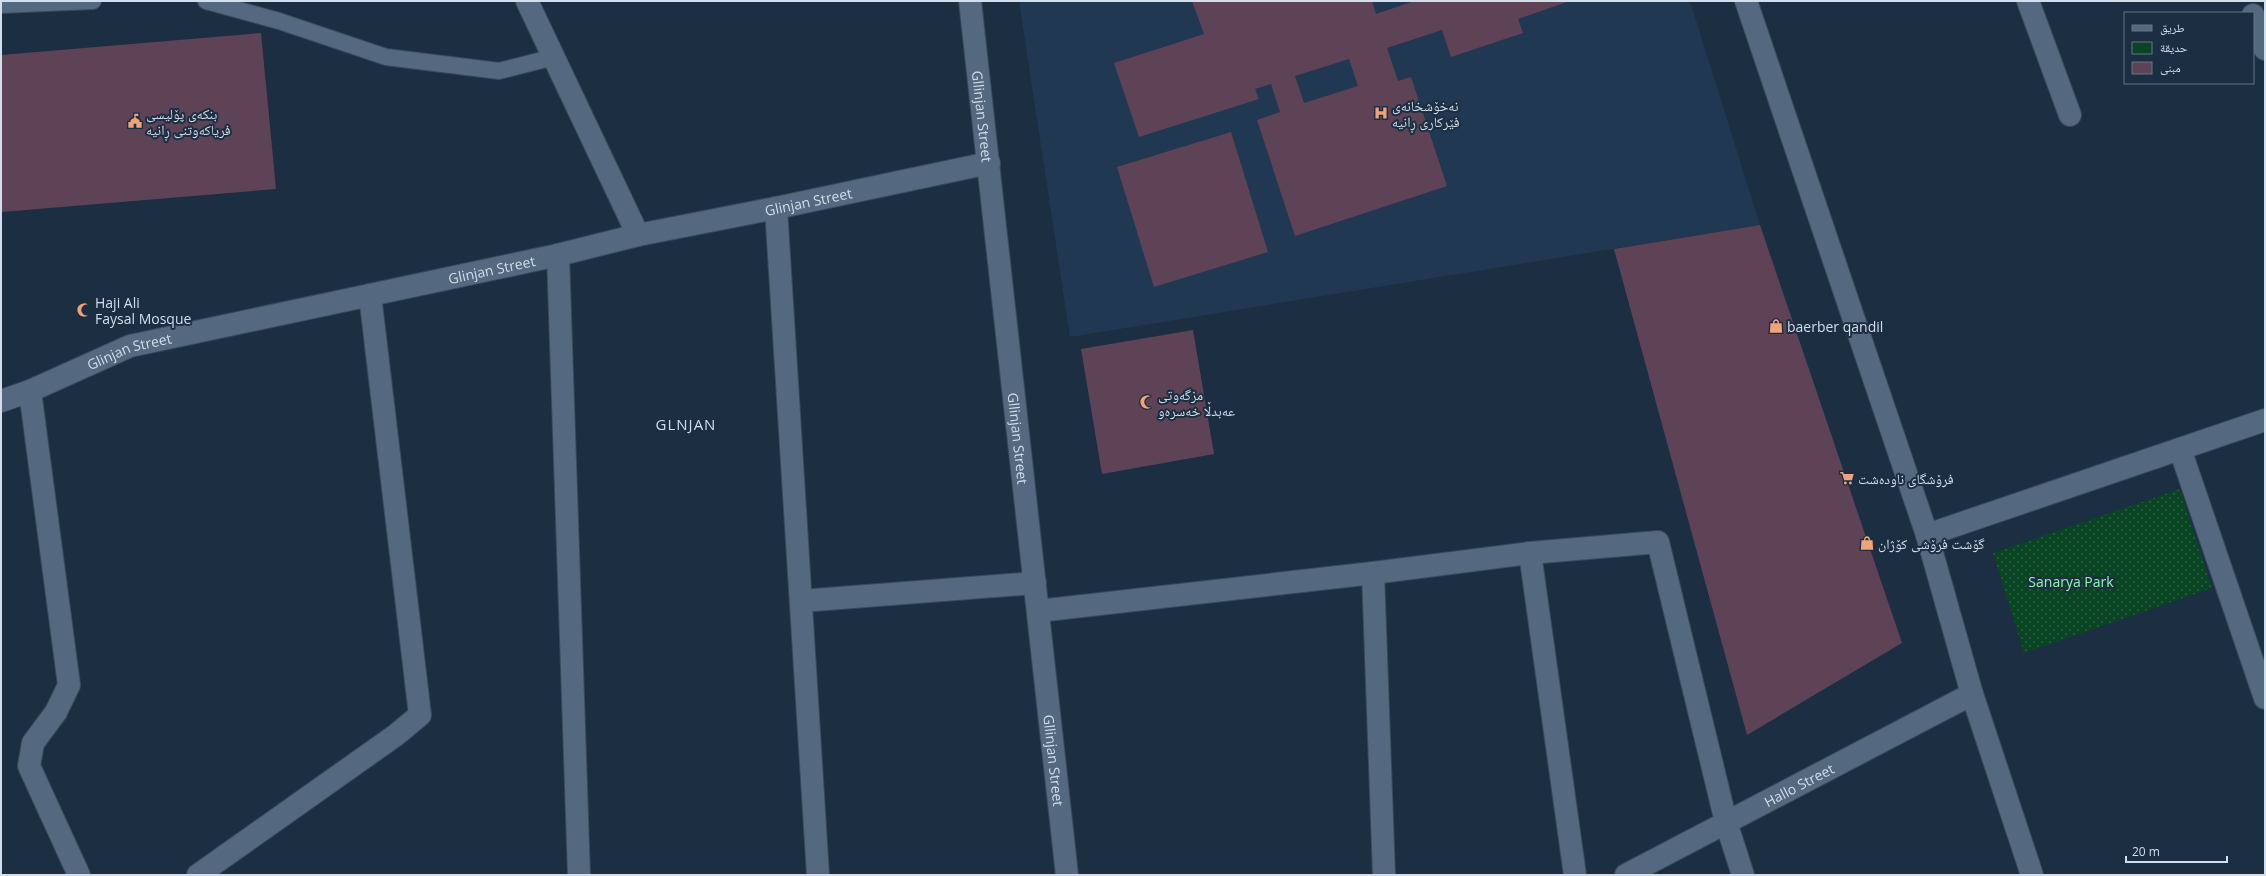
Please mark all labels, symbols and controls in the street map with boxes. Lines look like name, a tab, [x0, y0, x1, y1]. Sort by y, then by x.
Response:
legend	[2124, 12, 2254, 84]
text: طريق	[2160, 19, 2185, 36]
text: حديقة	[2160, 39, 2188, 56]
text: مبنى	[2160, 59, 2181, 76]
street label: Gllinjan Street	[968, 69, 997, 163]
place label: نەخۆشخانەی فێرکاری ڕانیە	[1392, 96, 1460, 133]
place label: بنکەی پۆلیسی فریاکەوتنی ڕانیە	[146, 104, 231, 141]
hospital icon: نەخۆشخانەی فێرکاری ڕانیە	[1373, 105, 1389, 121]
public building icon: بنکەی پۆلیسی فریاکەوتنی ڕانیە	[127, 113, 143, 129]
street label: Glinjan Street	[763, 183, 854, 219]
street label: Glinjan Street	[446, 251, 537, 288]
place label: Haji Ali Faysal Mosque	[95, 293, 191, 328]
mosque icon: Haji Ali Faysal Mosque	[76, 302, 92, 318]
place label: baerber qandil	[1787, 317, 1883, 336]
shop icon: baerber qandil	[1768, 318, 1784, 334]
street label: Glinjan Street	[84, 328, 173, 374]
place label: مزگەوتی عەبدڵا خەسرەو	[1158, 385, 1235, 420]
street label: Gllinjan Street	[1004, 391, 1033, 485]
mosque icon: مزگەوتی عەبدڵا خەسرەو	[1139, 394, 1155, 410]
district label: GLNJAN	[656, 414, 716, 434]
place label: فرۆشگای ناوده‌شت	[1858, 469, 1954, 488]
supermarket icon: فرۆشگای ناوده‌شت	[1839, 470, 1855, 486]
place label: گۆشت فرۆشی کۆژان	[1878, 534, 1985, 553]
shop icon: گۆشت فرۆشی کۆژان	[1859, 535, 1875, 551]
park label: Sanarya Park	[2028, 572, 2114, 591]
street label: Gllinjan Street	[1040, 713, 1069, 807]
street label: Hallo Street	[1761, 758, 1837, 811]
scale bar	[2126, 838, 2227, 864]
text: 20 m	[2132, 843, 2160, 860]

